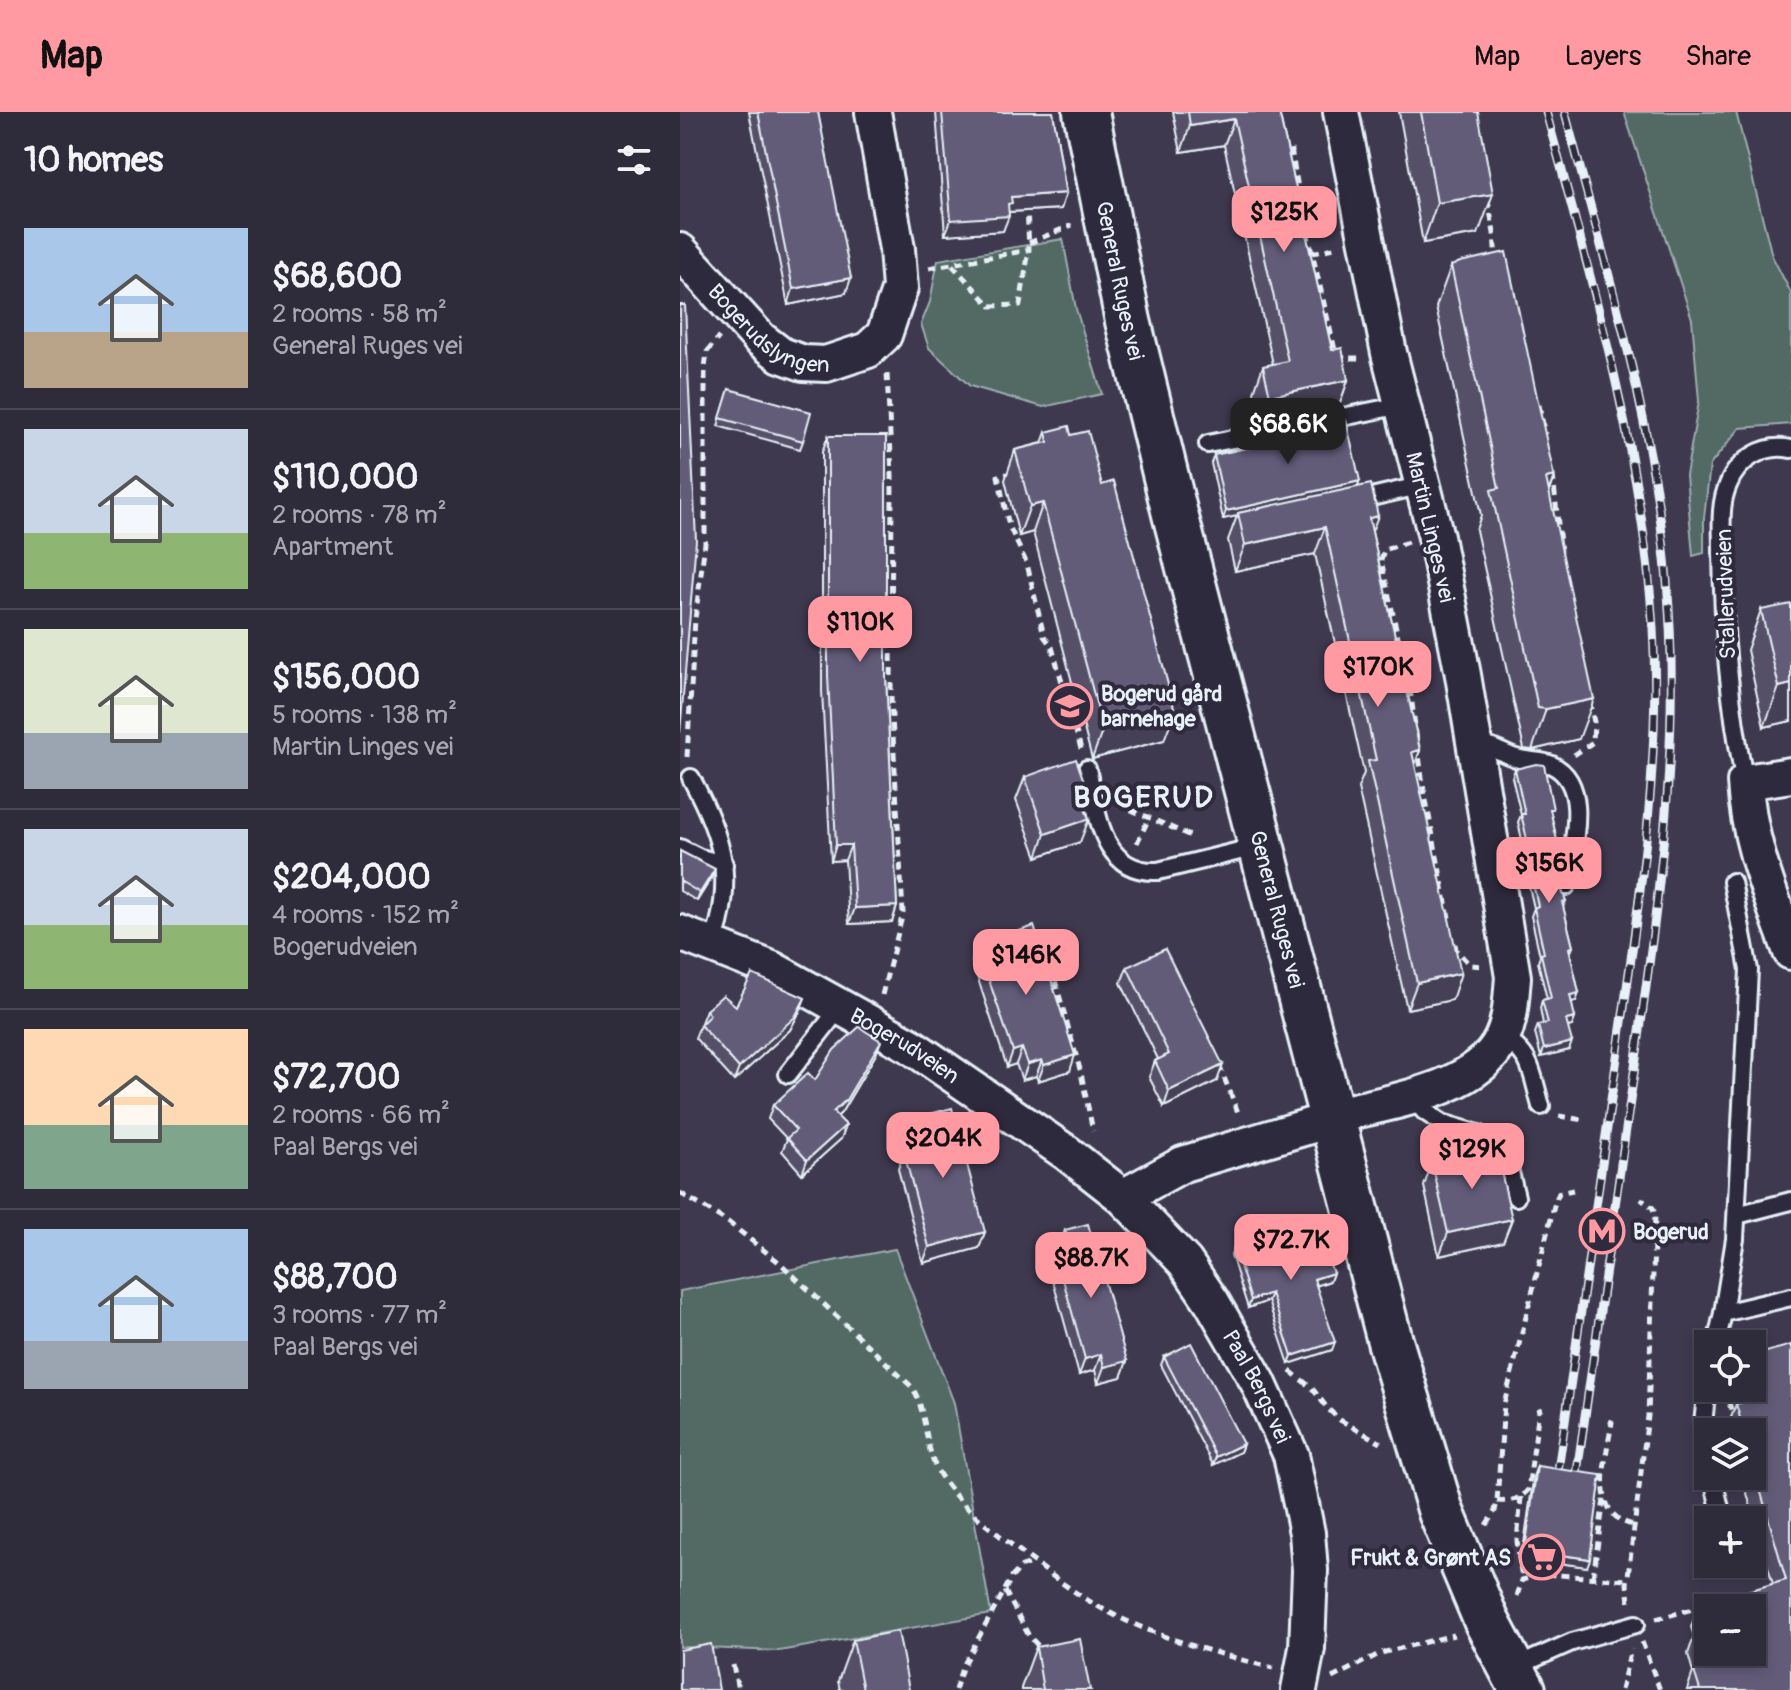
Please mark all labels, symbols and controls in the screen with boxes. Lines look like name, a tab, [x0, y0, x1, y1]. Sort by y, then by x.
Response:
text: Map	[40, 32, 103, 80]
text: Map	[1474, 39, 1520, 74]
text: Layers	[1564, 39, 1641, 74]
text: Share	[1685, 39, 1751, 74]
icon: filters	[612, 138, 656, 182]
text: 10 homes	[24, 139, 163, 182]
pin: $125K	[1228, 186, 1340, 254]
text: $125K	[1250, 196, 1318, 228]
street label: General Ruges vei	[1089, 199, 1150, 363]
text: $68,600	[272, 255, 402, 298]
icon: home	[88, 260, 184, 356]
street label: Bogerudslyngen	[702, 278, 830, 379]
text: 2 rooms · 58 m²	[272, 298, 447, 330]
text: General Ruges vei	[272, 330, 463, 362]
pin: $68.6K	[1223, 398, 1353, 466]
text: $68.6K	[1249, 408, 1327, 440]
street label: Martin Linges vei	[1399, 449, 1461, 605]
text: $110,000	[272, 456, 419, 499]
icon: home	[88, 461, 184, 557]
text: 2 rooms · 78 m²	[272, 499, 447, 531]
street label: Stallerudveien	[1710, 528, 1742, 660]
text: Apartment	[272, 531, 393, 563]
pin: $110K	[804, 596, 916, 664]
text: $110K	[826, 606, 894, 638]
pin: $170K	[1322, 641, 1434, 709]
text: $170K	[1342, 651, 1414, 683]
text: $156,000	[272, 656, 420, 699]
icon: home	[88, 661, 184, 757]
place label: Bogerud gård barnehage	[1101, 680, 1222, 733]
school or university icon: Bogerud gård barnehage	[1046, 682, 1094, 730]
text: 5 rooms · 138 m²	[272, 699, 457, 731]
text: Martin Linges vei	[272, 731, 453, 763]
district label: BOGERUD	[1073, 779, 1215, 816]
street label: General Ruges vei	[1243, 828, 1311, 991]
pin: $156K	[1493, 837, 1605, 905]
text: $156K	[1514, 847, 1584, 879]
text: $204,000	[272, 856, 431, 899]
icon: home	[88, 861, 184, 957]
text: 4 rooms · 152 m²	[272, 899, 459, 931]
pin: $146K	[970, 929, 1082, 997]
text: Bogerudveien	[272, 931, 418, 963]
text: $146K	[991, 939, 1061, 971]
street label: Bogerudveien	[845, 1002, 965, 1090]
text: $72,700	[272, 1056, 401, 1099]
icon: home	[88, 1061, 184, 1157]
text: 2 rooms · 66 m²	[272, 1099, 450, 1131]
pin: $204K	[887, 1112, 999, 1180]
text: $204K	[904, 1122, 982, 1154]
pin: $129K	[1416, 1123, 1528, 1191]
text: Paal Bergs vei	[272, 1131, 418, 1163]
text: $129K	[1438, 1133, 1506, 1165]
metro station icon: Bogerud	[1578, 1207, 1626, 1255]
pin: $72.7K	[1226, 1214, 1356, 1282]
place label: Bogerud	[1633, 1218, 1709, 1246]
text: $72.7K	[1252, 1224, 1330, 1256]
pin: $88.7K	[1026, 1232, 1156, 1300]
text: $88.7K	[1053, 1242, 1129, 1274]
text: $88,700	[272, 1256, 398, 1299]
icon: home	[88, 1261, 184, 1357]
text: 3 rooms · 77 m²	[272, 1299, 447, 1331]
street label: Paal Bergs vei	[1216, 1325, 1297, 1448]
map controls	[1694, 1330, 1766, 1666]
button: locate	[1694, 1330, 1766, 1402]
text: Paal Bergs vei	[272, 1331, 418, 1363]
button: layers	[1694, 1418, 1766, 1490]
button: +	[1694, 1506, 1766, 1578]
supermarket icon: Frukt & Grønt AS	[1518, 1533, 1566, 1581]
place label: Frukt & Grønt AS	[1350, 1544, 1511, 1572]
button: −	[1694, 1594, 1766, 1666]

